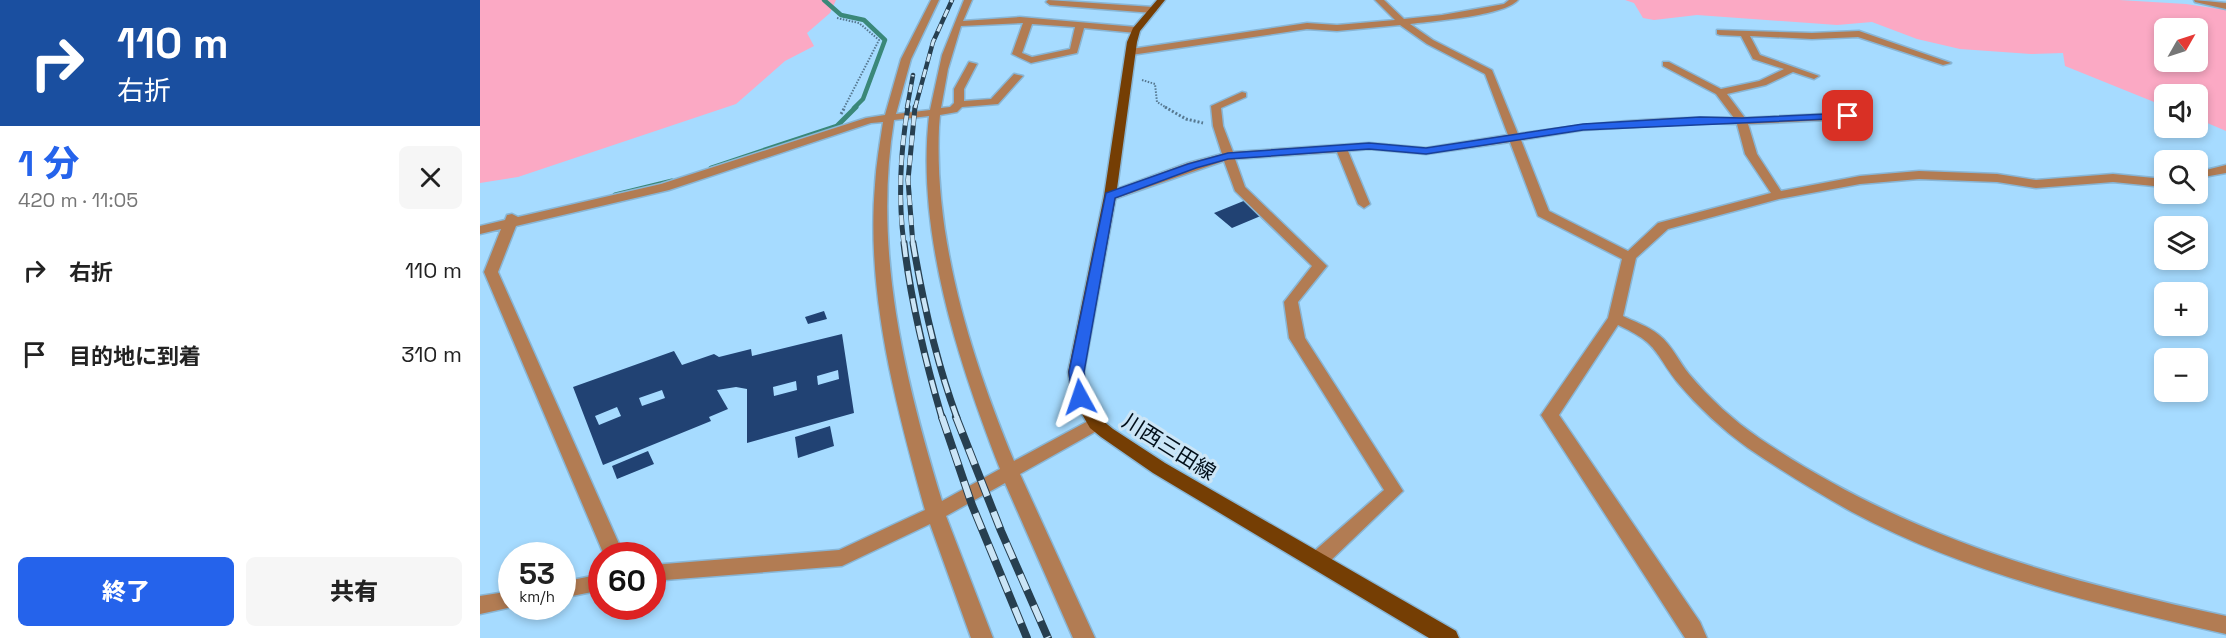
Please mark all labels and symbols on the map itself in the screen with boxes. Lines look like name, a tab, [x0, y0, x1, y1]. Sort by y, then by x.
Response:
north arrow	[2154, 18, 2208, 72]
pin	[1822, 90, 1873, 141]
position arrow	[1048, 365, 1112, 429]
street label: 川西三田線	[1118, 407, 1221, 486]
speed limit sign: 60	[588, 542, 666, 620]

